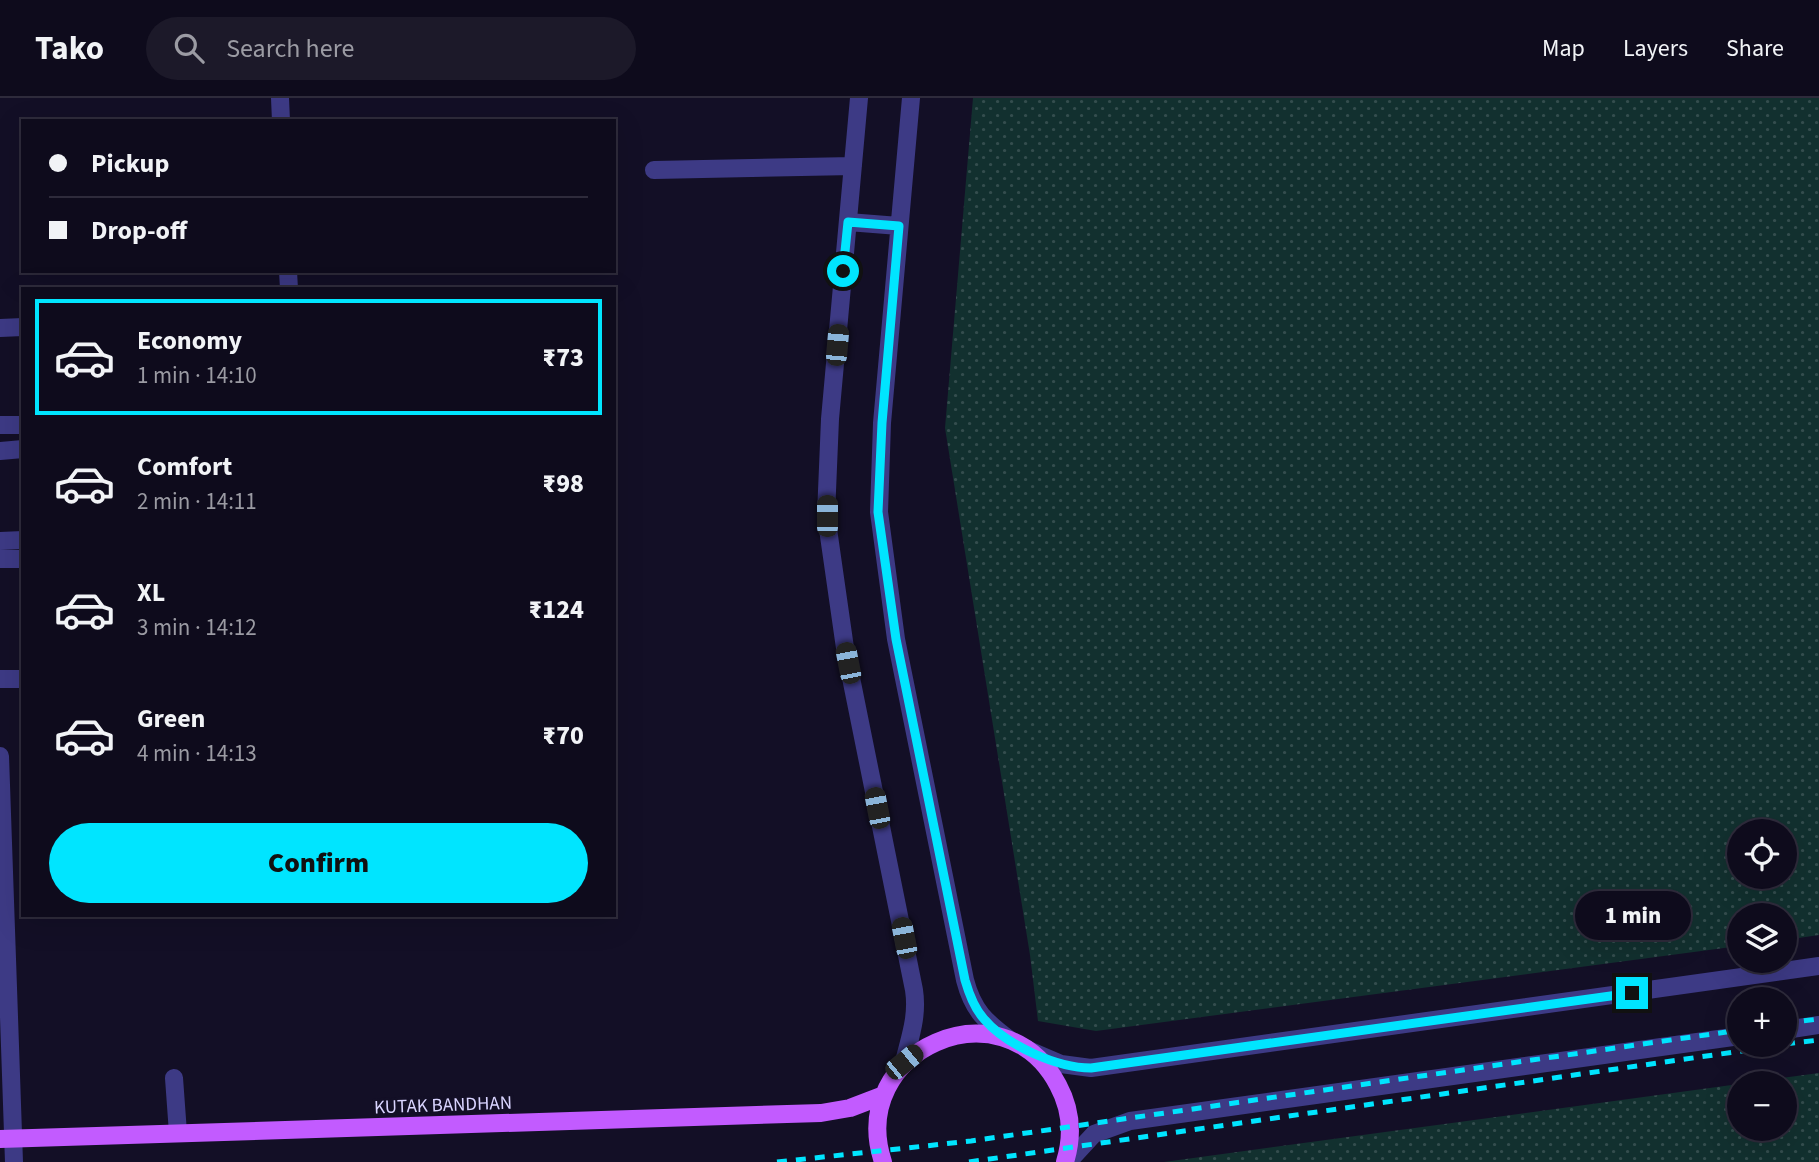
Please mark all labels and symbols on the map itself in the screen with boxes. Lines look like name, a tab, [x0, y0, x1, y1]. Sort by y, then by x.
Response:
route start	[827, 255, 859, 287]
car	[825, 323, 850, 367]
car	[817, 495, 838, 537]
car	[834, 640, 863, 686]
car	[863, 785, 892, 831]
callout: 1 min	[1574, 892, 1690, 940]
car	[890, 915, 919, 961]
route end	[1616, 977, 1648, 1009]
car	[882, 1041, 927, 1083]
street label: KUTAK BANDHAN	[374, 1090, 512, 1121]

